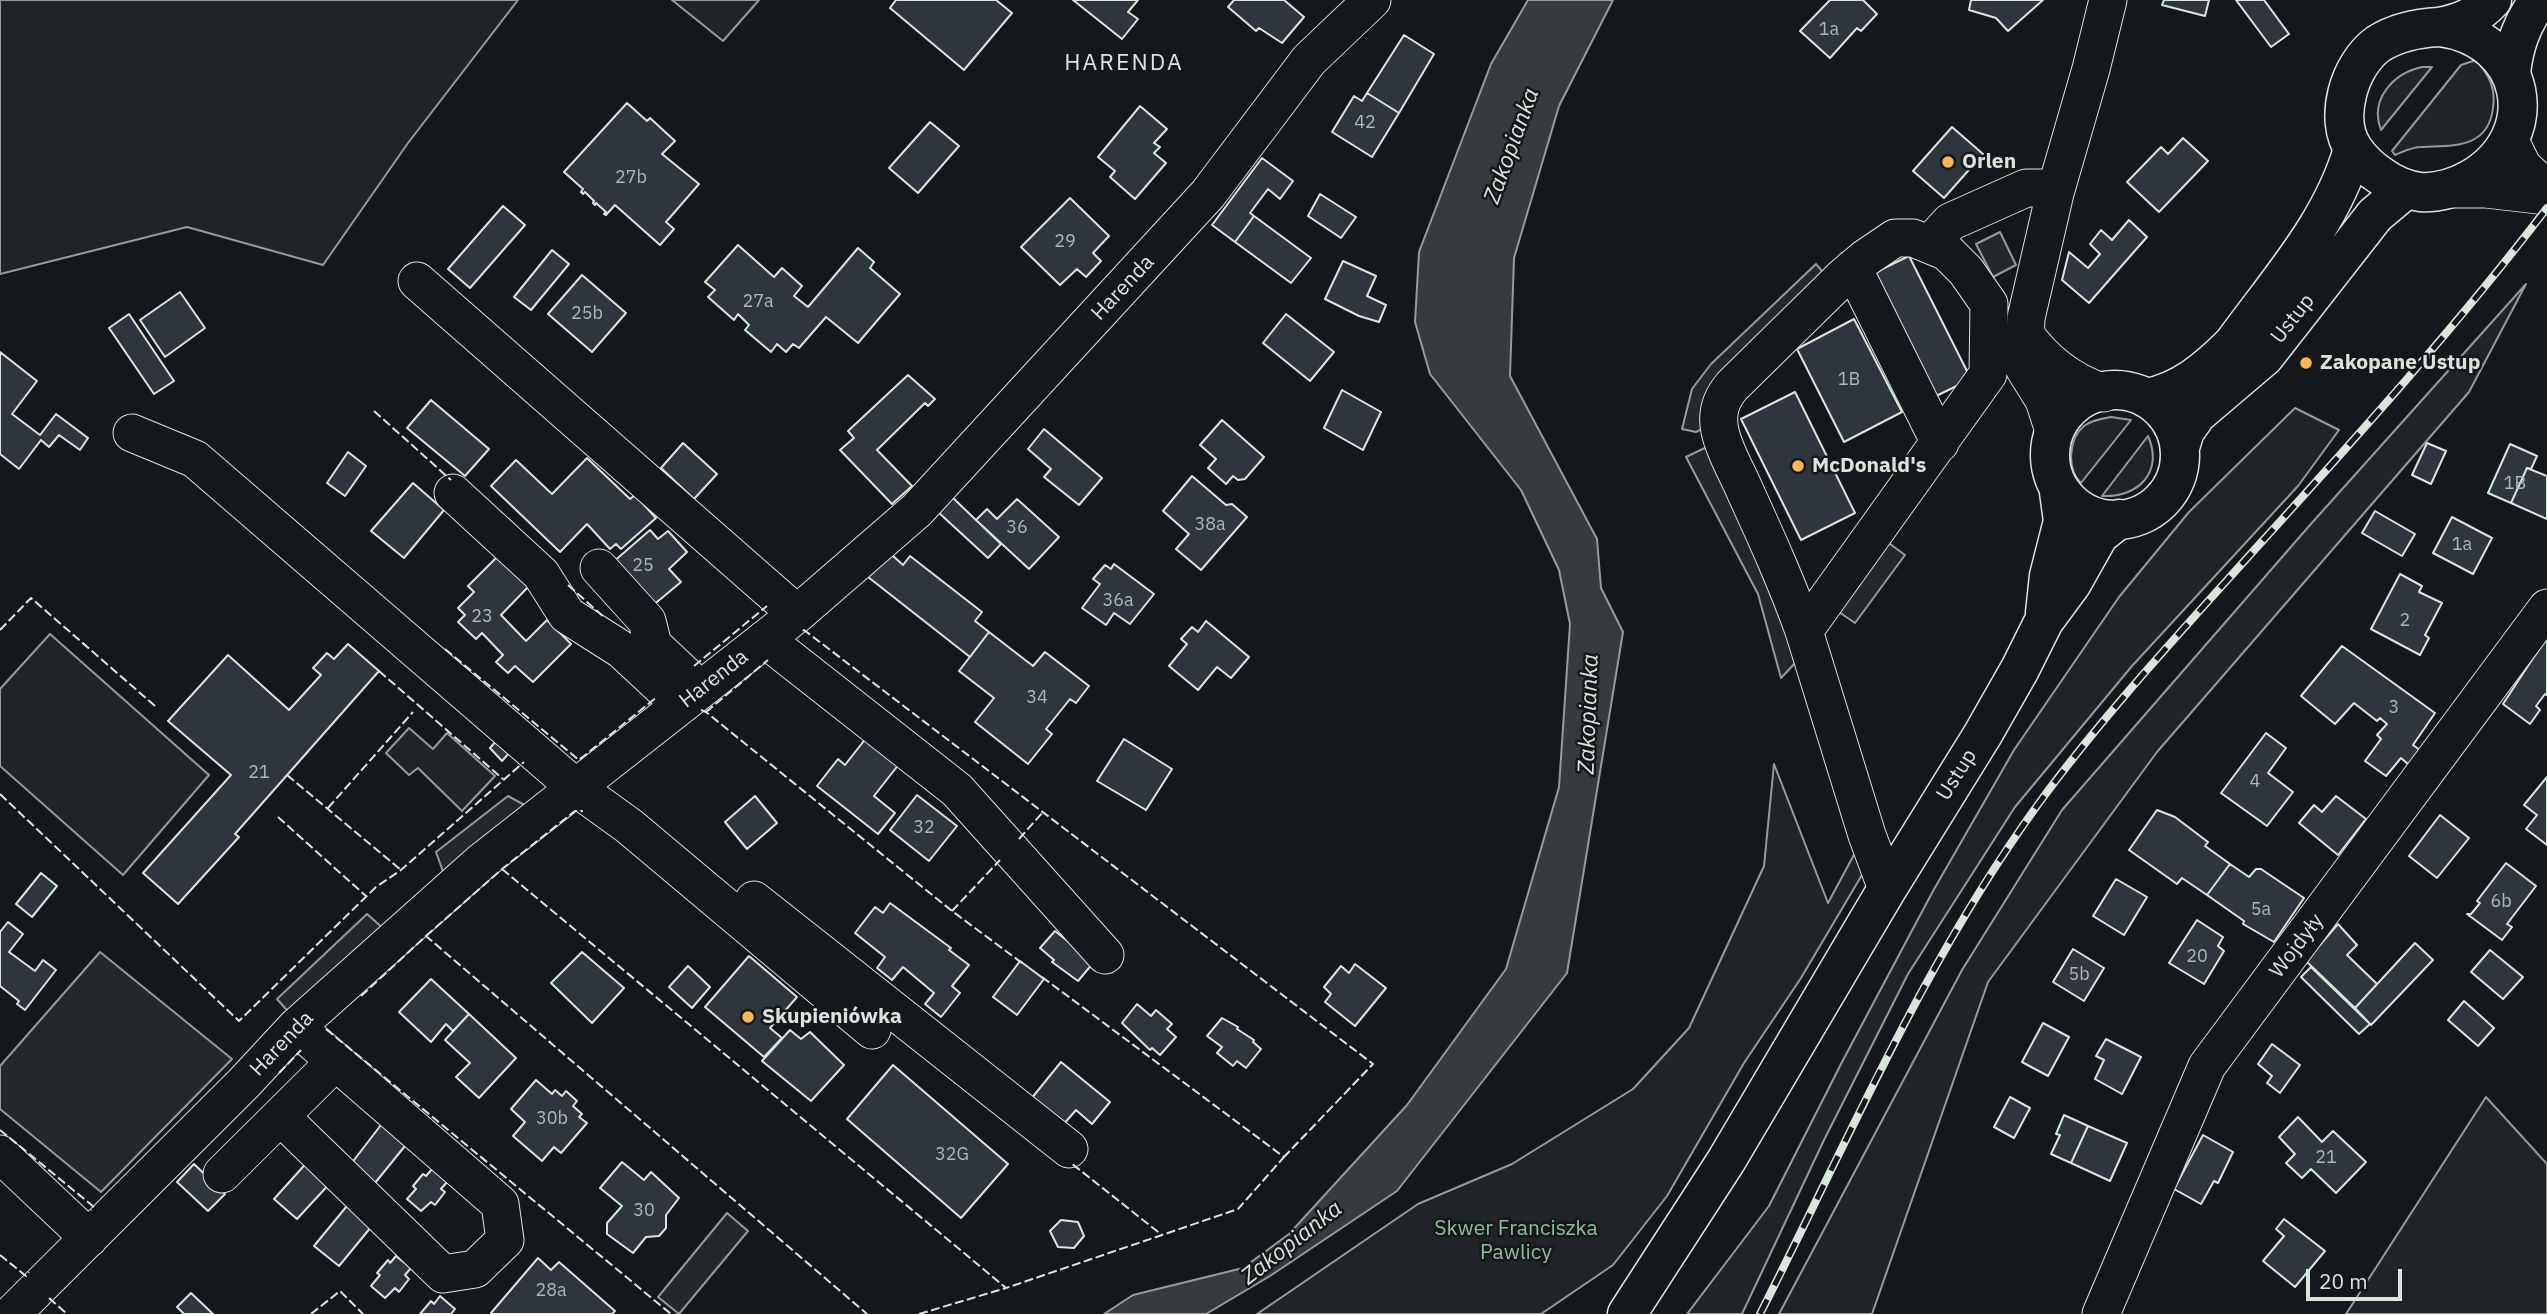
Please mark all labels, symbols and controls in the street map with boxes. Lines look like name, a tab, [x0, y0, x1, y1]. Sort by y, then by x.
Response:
house number: 1a	[1819, 19, 1839, 41]
district label: HARENDA	[1065, 49, 1183, 77]
water label: Zakopianka	[1478, 85, 1546, 207]
house number: 42	[1354, 112, 1376, 134]
place label: Orlen	[1962, 149, 2016, 175]
marker: Orlen	[1940, 154, 1956, 170]
house number: 27b	[615, 167, 647, 189]
house number: 29	[1054, 231, 1076, 253]
street label: Harenda	[1086, 250, 1160, 326]
street label: Ustup	[2266, 289, 2320, 349]
house number: 27a	[742, 291, 774, 313]
house number: 25b	[571, 303, 603, 325]
place label: Zakopane Ustup	[2320, 350, 2480, 376]
marker: Zakopane Ustup	[2298, 355, 2314, 371]
house number: 1B	[1838, 369, 1860, 391]
place label: McDonald's	[1812, 453, 1926, 479]
marker: McDonald's	[1790, 458, 1806, 474]
house number: 1B	[2504, 473, 2526, 495]
house number: 38a	[1194, 514, 1226, 536]
house number: 36	[1006, 517, 1028, 539]
house number: 1a	[2452, 534, 2472, 556]
house number: 25	[632, 555, 654, 577]
house number: 36a	[1102, 590, 1134, 612]
house number: 23	[471, 606, 493, 628]
house number: 2	[2400, 610, 2410, 632]
street label: Harenda	[675, 644, 753, 714]
water label: Zakopianka	[1573, 653, 1605, 775]
house number: 34	[1026, 687, 1048, 709]
house number: 3	[2389, 697, 2399, 719]
street label: Ustup	[1932, 745, 1982, 805]
house number: 21	[248, 762, 270, 784]
house number: 4	[2250, 771, 2260, 793]
house number: 32	[913, 817, 935, 839]
house number: 6b	[2490, 891, 2512, 913]
house number: 5a	[2251, 899, 2271, 921]
street label: Wojdyły	[2265, 909, 2329, 983]
house number: 20	[2186, 946, 2208, 968]
house number: 5b	[2068, 964, 2090, 986]
place label: Skupieniówka	[762, 1004, 902, 1030]
street label: Harenda	[245, 1006, 319, 1082]
marker: Skupieniówka	[740, 1009, 756, 1025]
house number: 30b	[536, 1108, 568, 1130]
house number: 32G	[935, 1144, 969, 1166]
house number: 21	[2315, 1147, 2337, 1169]
water label: Zakopianka	[1236, 1195, 1348, 1291]
house number: 30	[633, 1200, 655, 1222]
park label: Skwer Franciszka Pawlicy	[1434, 1216, 1598, 1266]
scale bar	[2309, 1254, 2405, 1298]
text: 20 m	[2319, 1267, 2368, 1295]
house number: 28a	[535, 1280, 567, 1302]

